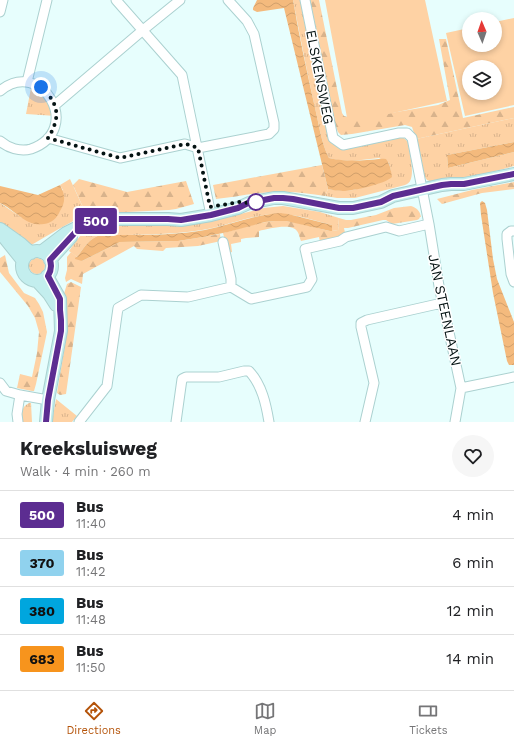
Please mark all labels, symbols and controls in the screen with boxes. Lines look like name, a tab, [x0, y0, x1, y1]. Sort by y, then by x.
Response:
north arrow	[462, 12, 502, 52]
map controls	[462, 12, 502, 100]
street label: ELSKENSWEG	[303, 28, 337, 126]
button: layers	[462, 60, 502, 100]
your location	[31, 77, 51, 97]
unlabelled marker	[247, 193, 265, 211]
line badge: 500	[73, 208, 119, 234]
text: 500	[83, 213, 109, 229]
street label: JAN STEENLAAN	[425, 252, 465, 368]
button: heart	[452, 435, 494, 477]
text: Kreeksluisweg	[20, 437, 157, 460]
text: Walk · 4 min · 260 m	[20, 464, 151, 479]
text: Bus	[76, 498, 104, 516]
text: 4 min	[452, 506, 494, 524]
text: 500	[29, 507, 55, 523]
text: 11:40	[76, 516, 106, 531]
text: Bus	[76, 546, 104, 564]
text: 6 min	[452, 554, 494, 572]
text: 370	[29, 555, 55, 571]
text: 11:42	[76, 564, 106, 579]
text: Bus	[76, 594, 104, 612]
text: 12 min	[447, 602, 494, 620]
text: 380	[29, 603, 55, 619]
text: 11:48	[76, 612, 106, 627]
text: Bus	[76, 642, 104, 660]
text: 14 min	[446, 650, 494, 668]
text: 683	[29, 651, 55, 667]
text: 11:50	[76, 660, 106, 675]
tab: Directions	[66, 700, 121, 737]
tab: Map	[254, 700, 276, 737]
tab: Tickets	[409, 700, 447, 737]

